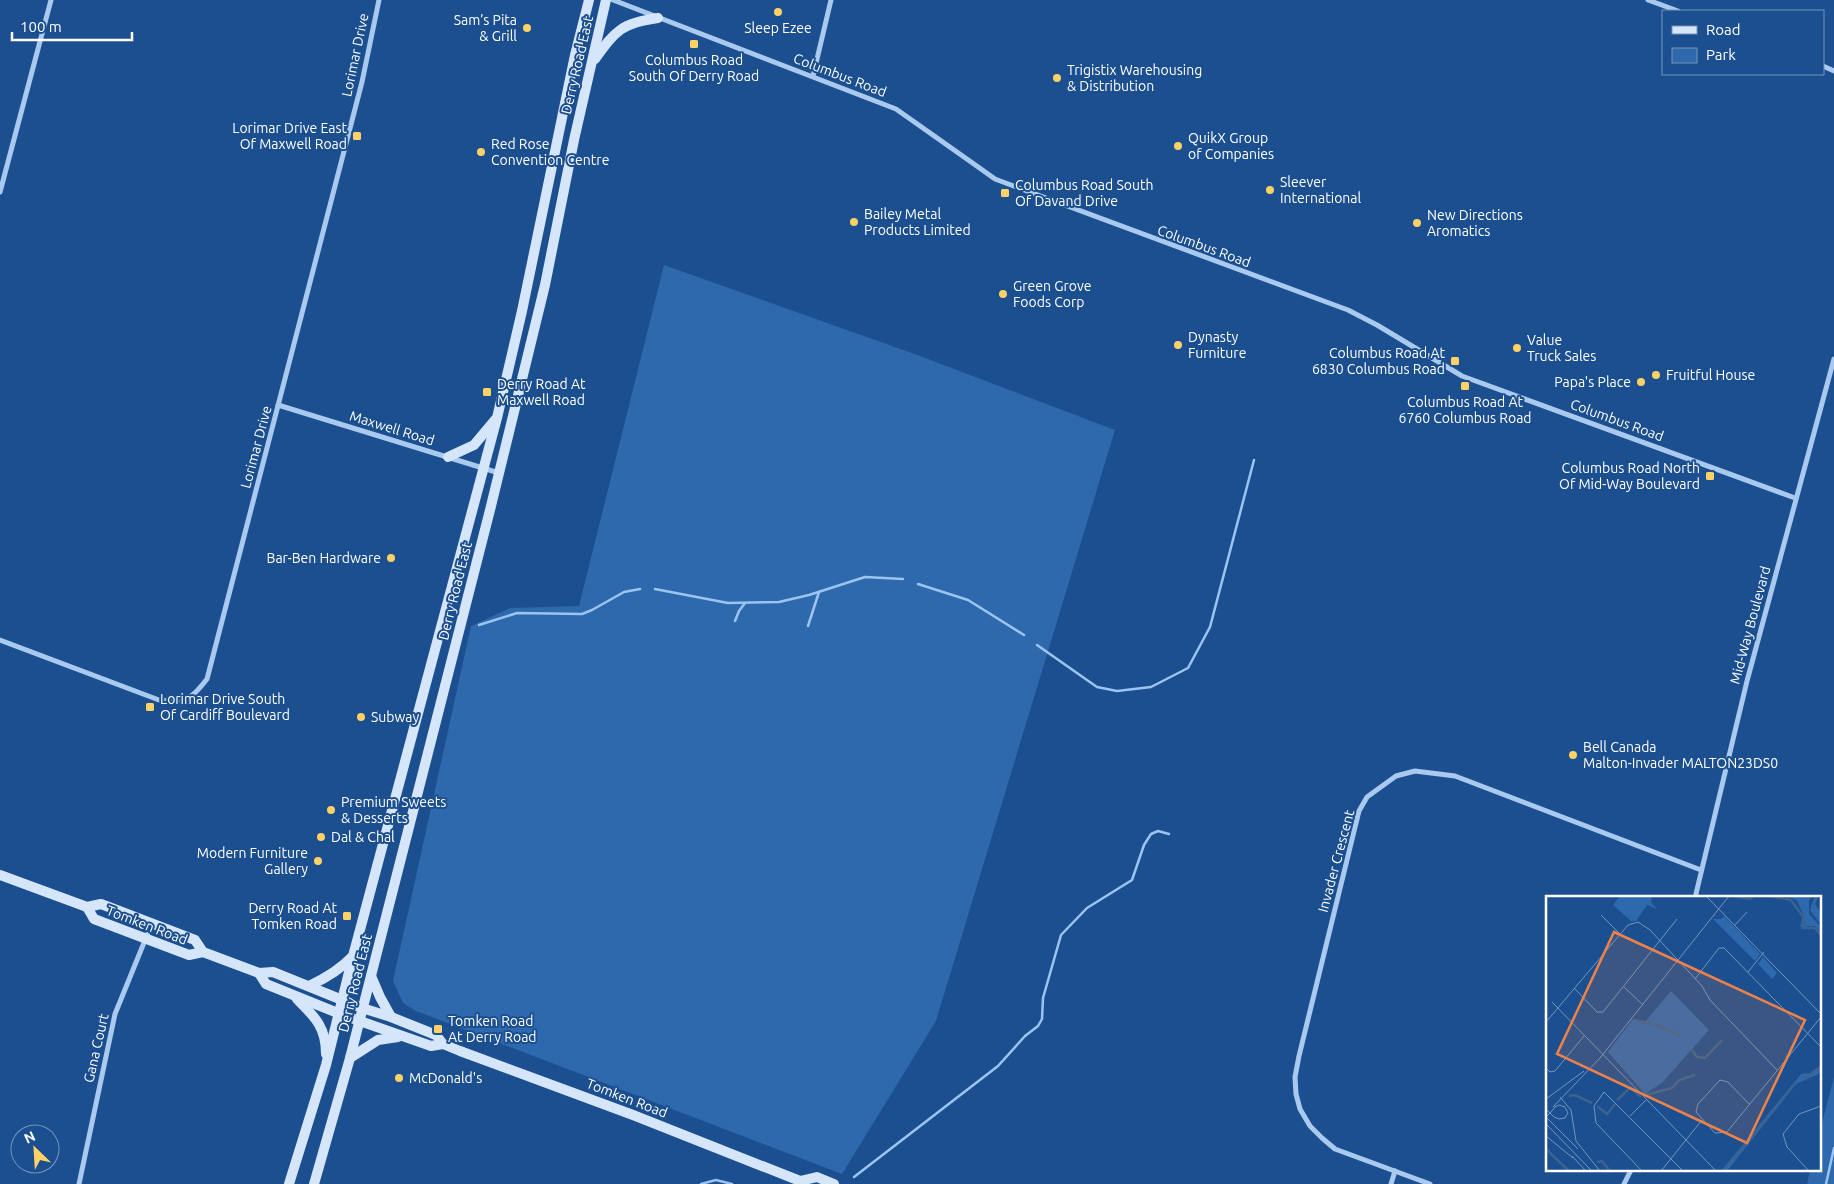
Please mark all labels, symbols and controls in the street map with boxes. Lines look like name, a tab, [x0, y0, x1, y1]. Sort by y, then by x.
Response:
marker: Sleep Ezee	[772, 6, 784, 18]
scale bar	[12, 10, 132, 42]
legend	[1662, 10, 1824, 75]
street label: Lorimar Drive	[338, 12, 372, 98]
place label: Sam’s Pita & Grill	[454, 12, 517, 44]
street label: Derry Road East	[558, 14, 596, 116]
text: 100 m	[20, 18, 62, 35]
place label: Sleep Ezee	[744, 20, 812, 36]
text: Road	[1706, 21, 1741, 38]
marker: Sam’s Pita & Grill	[521, 22, 533, 34]
marker: Columbus Road South Of Derry Road	[688, 38, 700, 50]
text: Park	[1706, 46, 1736, 63]
street label: Columbus Road	[791, 50, 889, 100]
place label: Columbus Road South Of Derry Road	[629, 52, 759, 84]
place label: Trigistix Warehousing & Distribution	[1067, 62, 1202, 94]
marker: Trigistix Warehousing & Distribution	[1051, 72, 1063, 84]
place label: Lorimar Drive East Of Maxwell Road	[232, 120, 347, 152]
marker: Lorimar Drive East Of Maxwell Road	[351, 130, 363, 142]
place label: QuikX Group of Companies	[1188, 130, 1274, 162]
place label: Red Rose Convention Centre	[491, 136, 609, 168]
marker: QuikX Group of Companies	[1172, 140, 1184, 152]
marker: Red Rose Convention Centre	[475, 146, 487, 158]
place label: Sleever International	[1280, 174, 1362, 206]
place label: Columbus Road South Of Davand Drive	[1015, 177, 1153, 209]
marker: Sleever International	[1264, 184, 1276, 196]
marker: Columbus Road South Of Davand Drive	[999, 187, 1011, 199]
place label: Bailey Metal Products Limited	[864, 206, 971, 238]
place label: New Directions Aromatics	[1427, 207, 1523, 239]
marker: Bailey Metal Products Limited	[848, 216, 860, 228]
marker: New Directions Aromatics	[1411, 217, 1423, 229]
street label: Columbus Road	[1155, 222, 1253, 270]
place label: Green Grove Foods Corp	[1013, 278, 1092, 310]
marker: Green Grove Foods Corp	[997, 288, 1009, 300]
place label: Dynasty Furniture	[1188, 329, 1246, 361]
place label: Value Truck Sales	[1527, 332, 1596, 364]
marker: Dynasty Furniture	[1172, 339, 1184, 351]
marker: Value Truck Sales	[1511, 342, 1523, 354]
place label: Columbus Road At 6830 Columbus Road	[1312, 345, 1445, 377]
marker: Columbus Road At 6830 Columbus Road	[1449, 355, 1461, 367]
place label: Fruitful House	[1666, 367, 1755, 383]
marker: Fruitful House	[1650, 369, 1662, 381]
place label: Papa's Place	[1554, 374, 1631, 390]
place label: Derry Road At Maxwell Road	[497, 376, 586, 408]
marker: Papa's Place	[1635, 376, 1647, 388]
marker: Columbus Road At 6760 Columbus Road	[1459, 380, 1471, 392]
marker: Derry Road At Maxwell Road	[481, 386, 493, 398]
place label: Columbus Road At 6760 Columbus Road	[1398, 394, 1532, 426]
street label: Columbus Road	[1568, 396, 1666, 444]
street label: Lorimar Drive	[237, 404, 275, 490]
street label: Maxwell Road	[348, 408, 436, 448]
place label: Columbus Road North Of Mid-Way Boulevard	[1559, 460, 1700, 492]
marker: Columbus Road North Of Mid-Way Boulevard	[1704, 470, 1716, 482]
street label: Derry Road East	[435, 540, 475, 642]
place label: Bar-Ben Hardware	[267, 550, 381, 566]
marker: Bar-Ben Hardware	[385, 552, 397, 564]
street label: Mid-Way Boulevard	[1727, 564, 1773, 686]
place label: Lorimar Drive South Of Cardiff Boulevard	[160, 691, 290, 723]
marker: Lorimar Drive South Of Cardiff Boulevard	[144, 701, 156, 713]
place label: Subway	[371, 709, 420, 725]
marker: Subway	[355, 711, 367, 723]
place label: Bell Canada Malton-Invader MALTON23DS0	[1583, 739, 1778, 771]
marker: Bell Canada Malton-Invader MALTON23DS0	[1567, 749, 1579, 761]
place label: Premium Sweets & Desserts	[341, 794, 446, 826]
marker: Premium Sweets & Desserts	[325, 804, 337, 816]
street label: Invader Crescent	[1315, 808, 1357, 914]
place label: Dal & Chal	[331, 829, 395, 845]
marker: Dal & Chal	[315, 831, 327, 843]
place label: Modern Furniture Gallery	[197, 845, 308, 877]
marker: Modern Furniture Gallery	[312, 855, 324, 867]
inset map	[1546, 896, 1822, 1172]
place label: Derry Road At Tomken Road	[248, 900, 337, 932]
street label: Tomken Road	[104, 902, 190, 948]
marker: Derry Road At Tomken Road	[341, 910, 353, 922]
street label: Derry Road East	[335, 932, 375, 1034]
street label: Gana Court	[80, 1011, 112, 1084]
place label: Tomken Road At Derry Road	[448, 1013, 537, 1045]
marker: Tomken Road At Derry Road	[432, 1023, 444, 1035]
place label: McDonald's	[409, 1070, 482, 1086]
marker: McDonald's	[393, 1072, 405, 1084]
street label: Tomken Road	[584, 1075, 670, 1121]
north arrow	[10, 1124, 60, 1174]
text: N	[21, 1128, 38, 1147]

